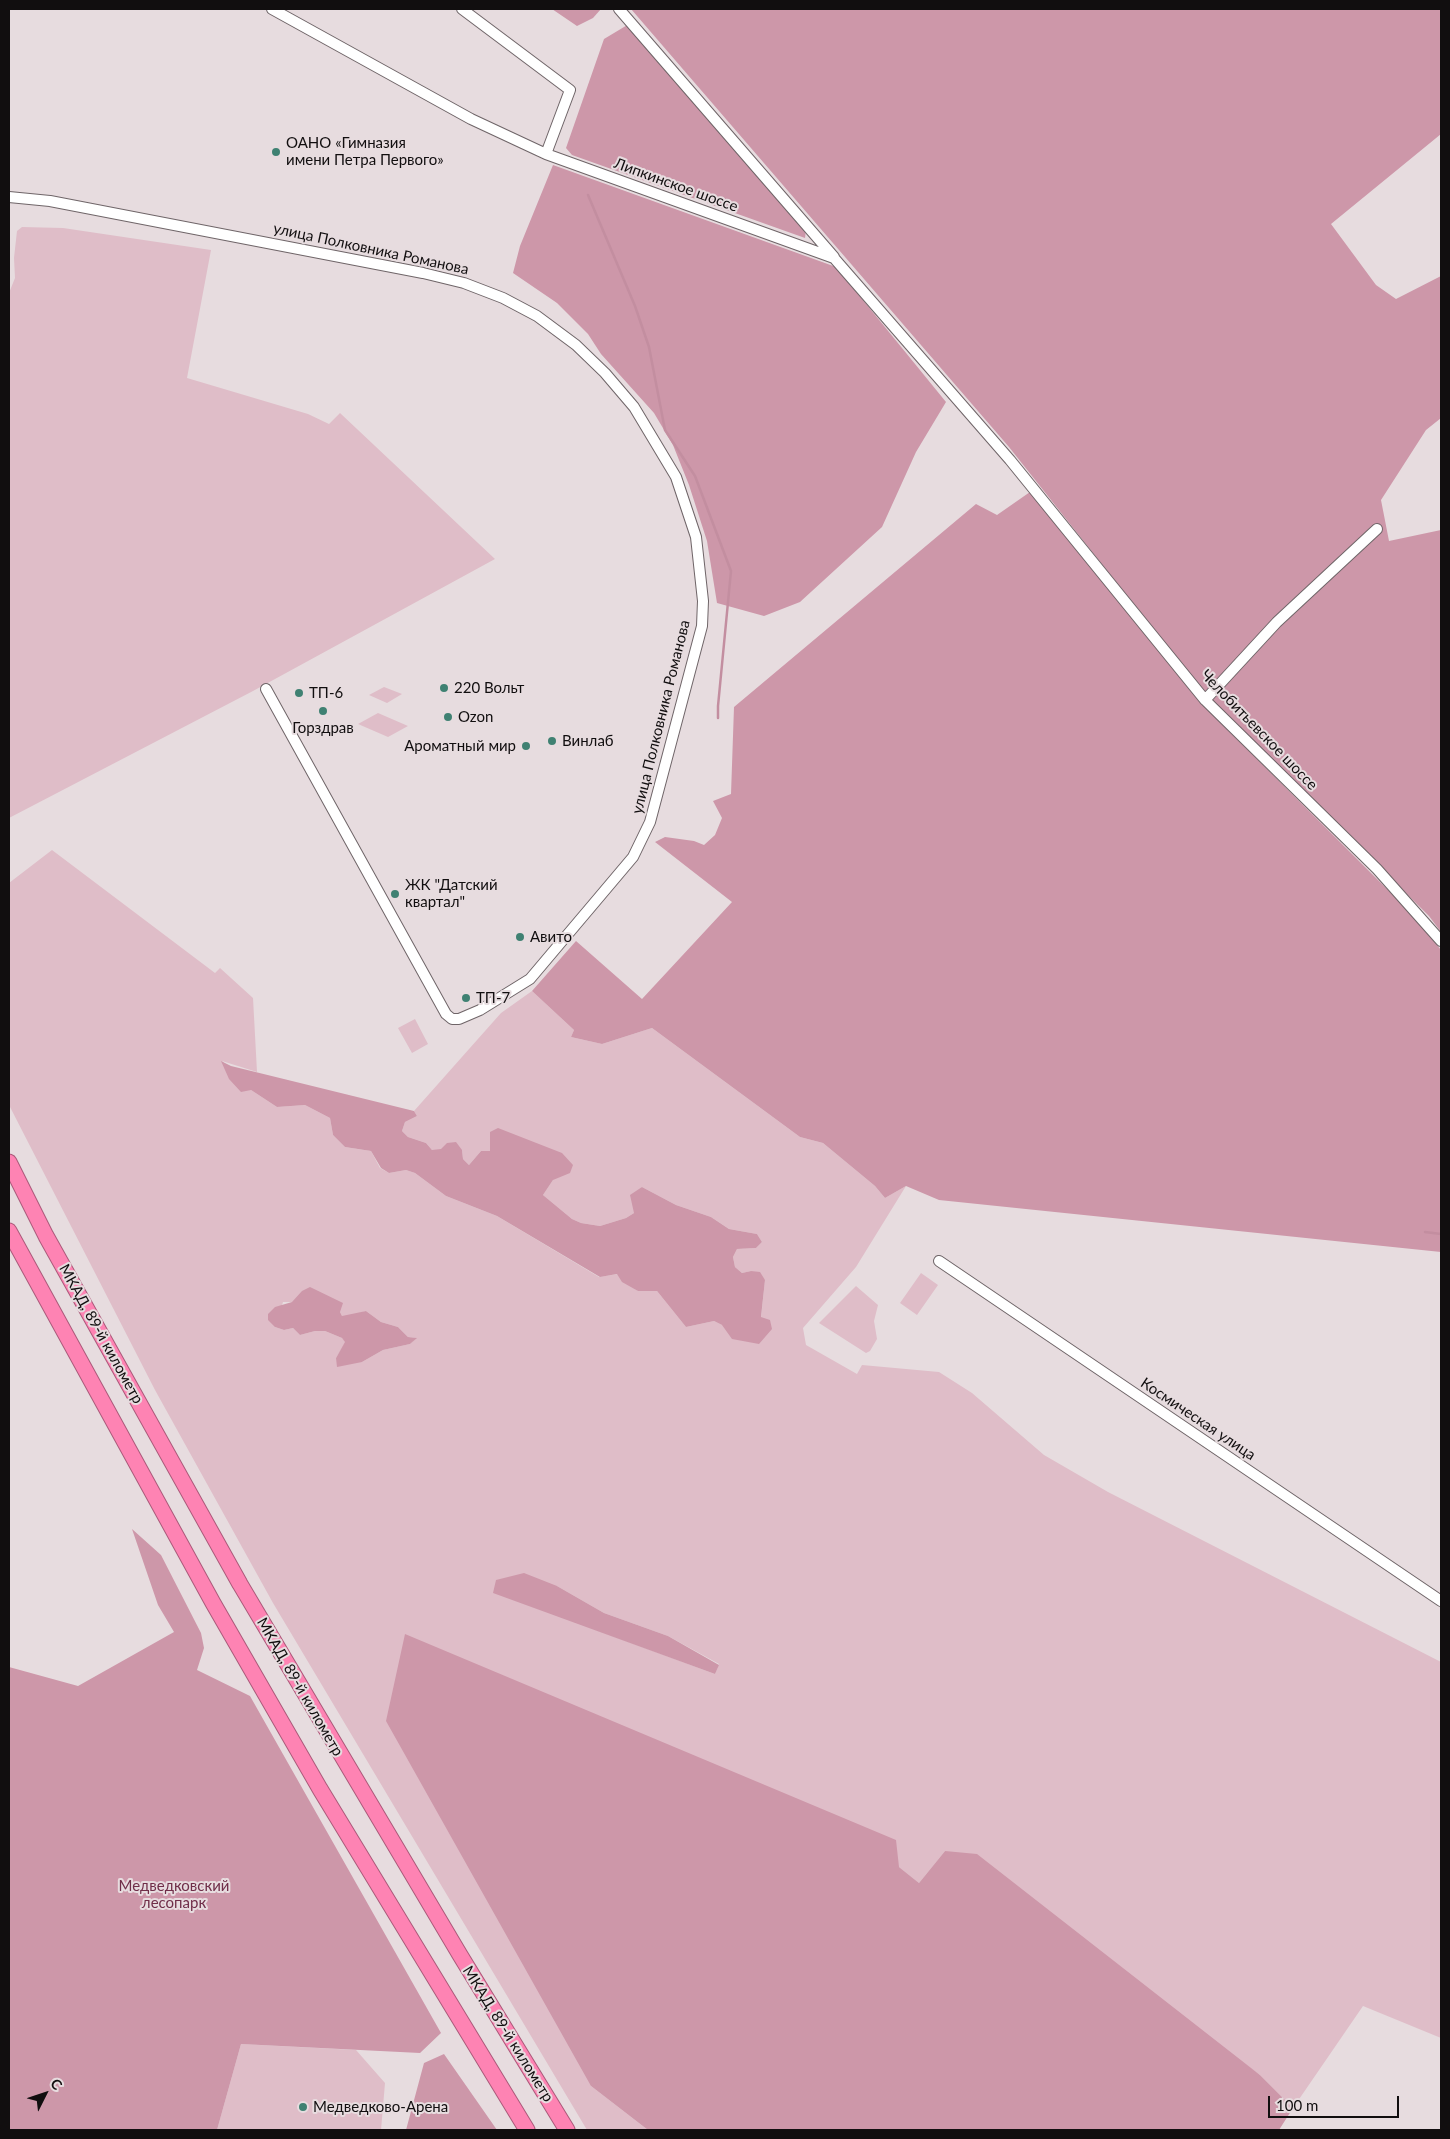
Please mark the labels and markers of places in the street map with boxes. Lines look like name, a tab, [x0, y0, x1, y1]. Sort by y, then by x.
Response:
place label: ОАНО «Гимназия имени Петра Первого»	[286, 134, 444, 169]
marker: ОАНО «Гимназия имени Петра Первого»	[270, 146, 282, 158]
place label: 220 Вольт	[454, 679, 524, 697]
marker: 220 Вольт	[438, 682, 450, 694]
place label: ТП-6	[309, 684, 343, 702]
marker: ТП-6	[293, 687, 305, 699]
marker: Горздрав	[317, 705, 329, 717]
place label: Ozon	[458, 708, 493, 726]
marker: Ozon	[442, 711, 454, 723]
place label: Горздрав	[292, 719, 354, 737]
place label: Винлаб	[562, 732, 614, 750]
marker: Винлаб	[546, 735, 558, 747]
place label: Ароматный мир	[404, 737, 516, 755]
marker: Ароматный мир	[520, 740, 532, 752]
place label: ЖК "Датский квартал"	[405, 876, 498, 911]
marker: ЖК "Датский квартал"	[389, 888, 401, 900]
place label: Авито	[530, 928, 572, 946]
marker: Авито	[514, 931, 526, 943]
place label: ТП-7	[476, 989, 510, 1007]
marker: ТП-7	[460, 992, 472, 1004]
place label: Медведково-Арена	[313, 2098, 448, 2116]
marker: Медведково-Арена	[297, 2101, 309, 2113]

